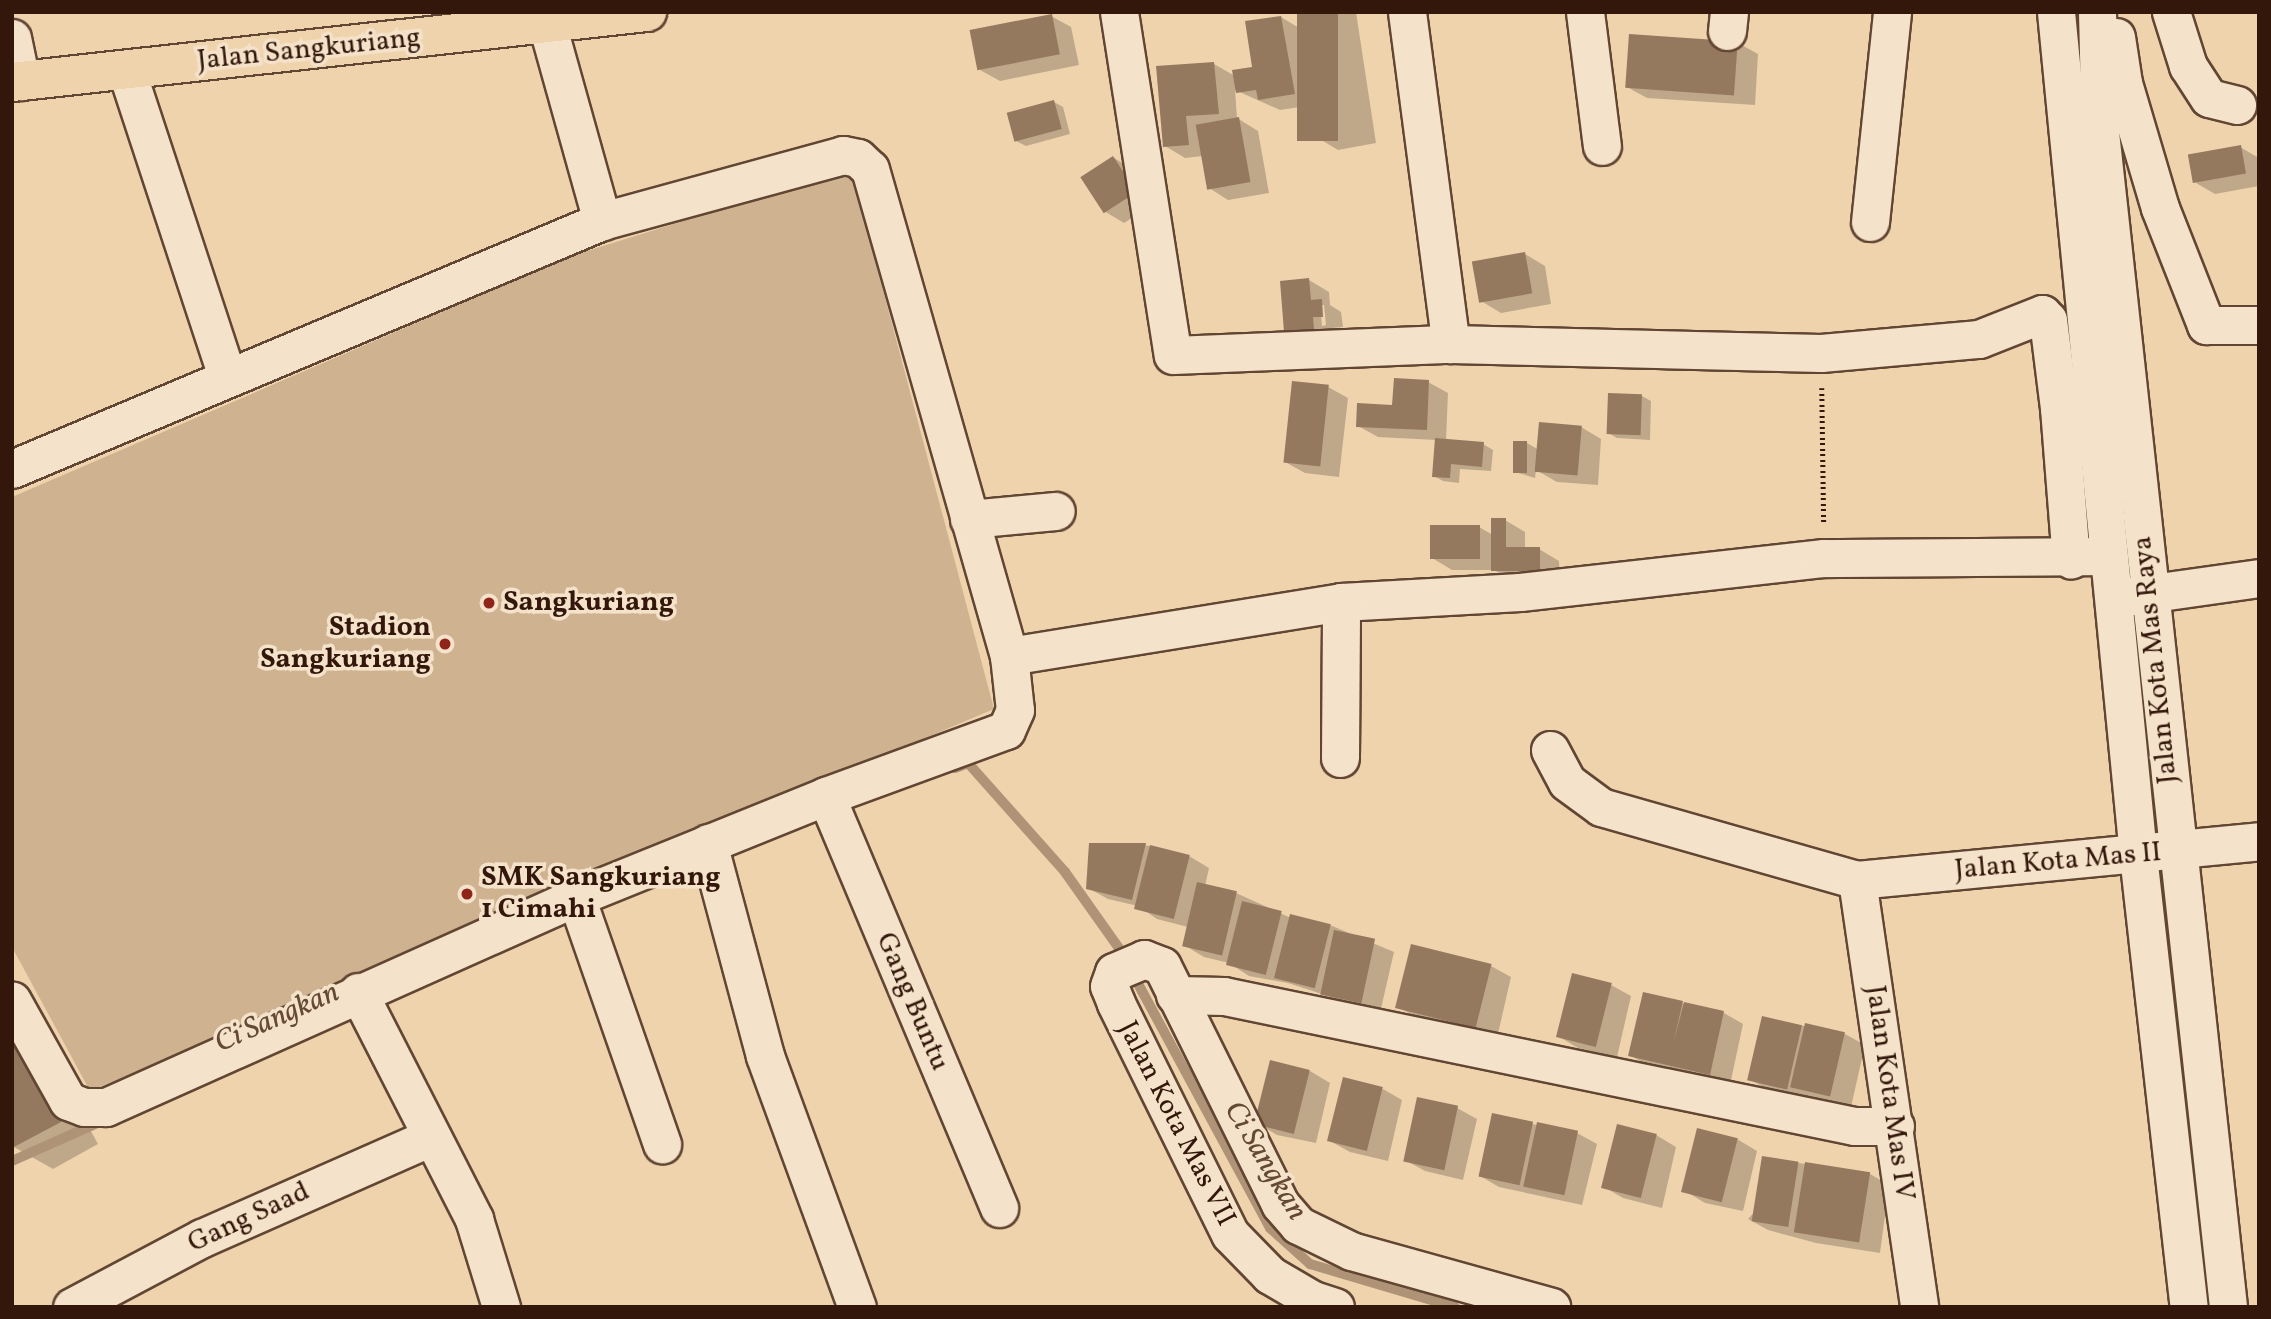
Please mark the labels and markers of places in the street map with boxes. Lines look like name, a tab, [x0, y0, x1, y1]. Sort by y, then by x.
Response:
place label: Sangkuriang	[503, 586, 674, 620]
marker: Sangkuriang	[481, 595, 497, 611]
place label: Stadion Sangkuriang	[260, 611, 431, 677]
marker: Stadion Sangkuriang	[437, 636, 453, 652]
place label: SMK Sangkuriang 1 Cimahi	[481, 861, 721, 927]
marker: SMK Sangkuriang 1 Cimahi	[459, 886, 475, 902]

